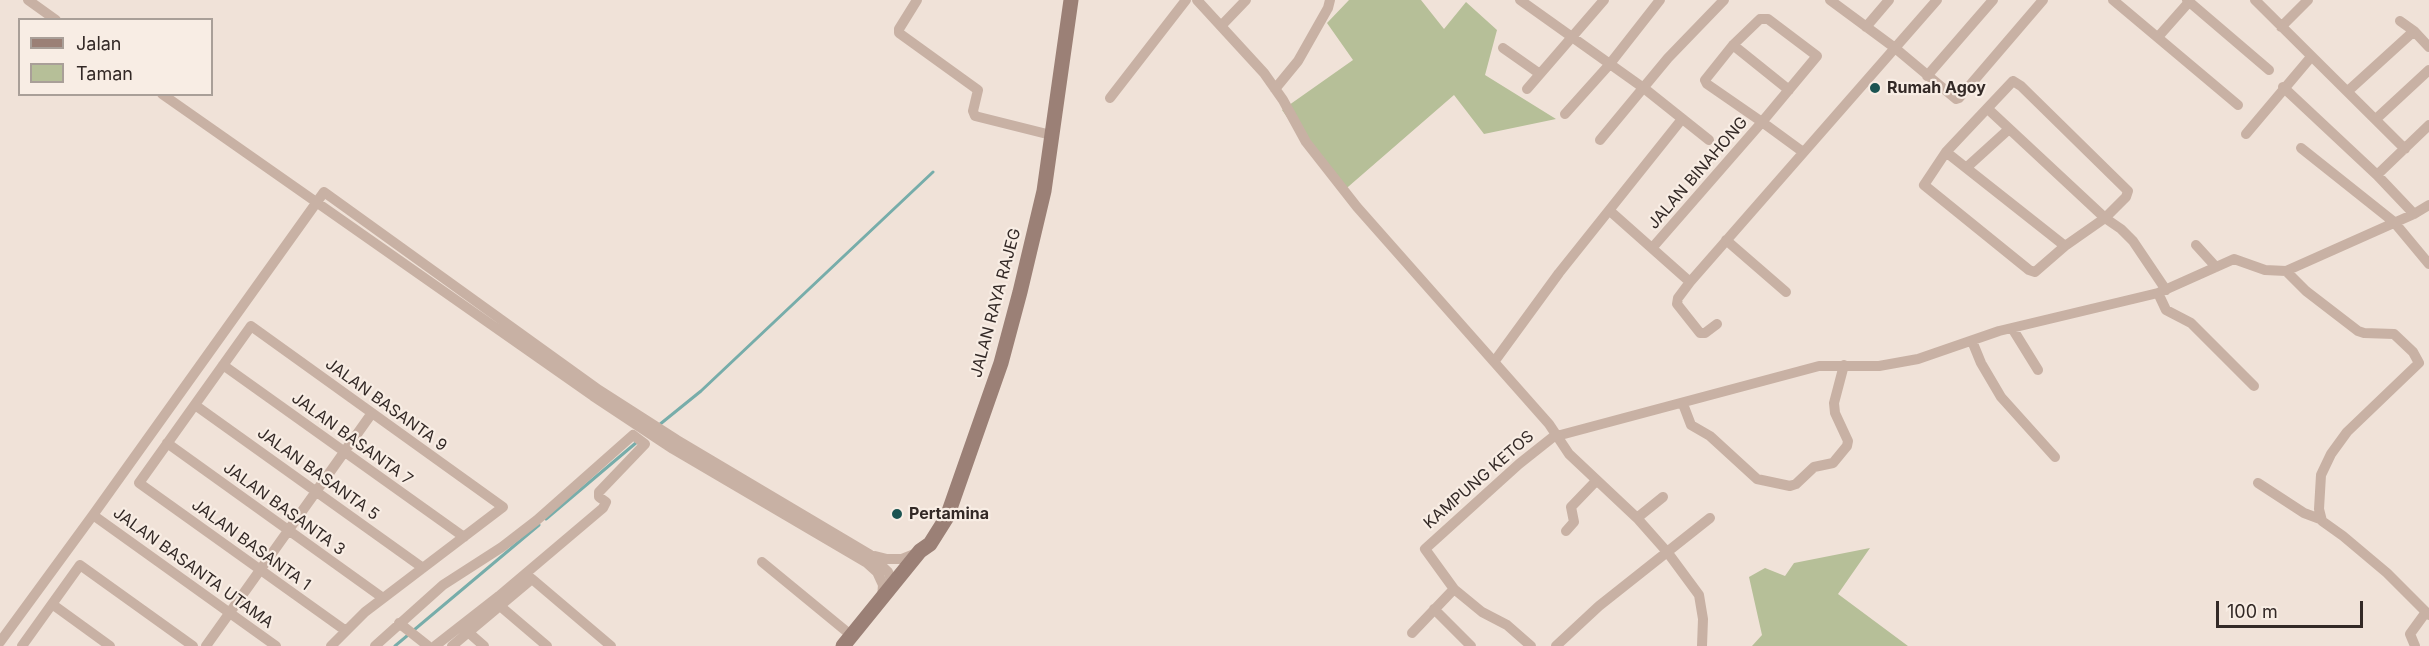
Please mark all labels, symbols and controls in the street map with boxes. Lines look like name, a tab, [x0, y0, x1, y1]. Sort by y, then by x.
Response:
legend	[18, 18, 213, 96]
text: Jalan	[76, 33, 121, 54]
text: Taman	[76, 63, 133, 84]
place label: Rumah Agoy	[1887, 78, 1986, 98]
marker: Rumah Agoy	[1868, 81, 1882, 95]
street label: JALAN BINAHONG	[1644, 113, 1752, 233]
street label: JALAN RAYA RAJEG	[967, 226, 1025, 380]
street label: JALAN BASANTA 9	[321, 354, 451, 456]
street label: JALAN BASANTA 7	[288, 389, 416, 489]
street label: JALAN BASANTA 5	[253, 423, 383, 525]
street label: KAMPUNG KETOS	[1420, 427, 1538, 533]
street label: JALAN BASANTA 3	[219, 458, 349, 560]
street label: JALAN BASANTA 1	[188, 495, 314, 595]
street label: JALAN BASANTA UTAMA	[109, 503, 277, 633]
place label: Pertamina	[909, 504, 989, 524]
marker: Pertamina	[890, 507, 904, 521]
scale bar	[2219, 589, 2366, 627]
text: 100 m	[2227, 601, 2278, 622]

